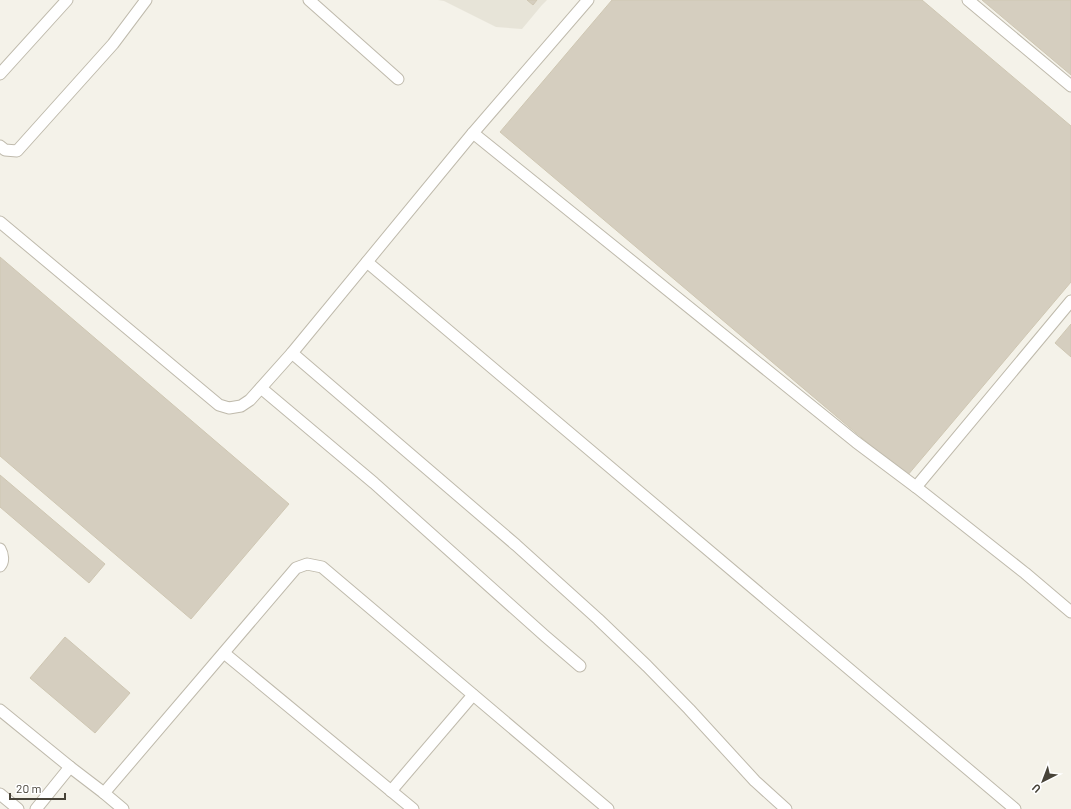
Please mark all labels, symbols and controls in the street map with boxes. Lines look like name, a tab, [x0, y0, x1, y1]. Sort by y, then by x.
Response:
north arrow	[1023, 761, 1063, 801]
scale bar	[10, 775, 65, 801]
text: 20 m	[16, 781, 42, 795]
text: U	[1029, 782, 1043, 796]

